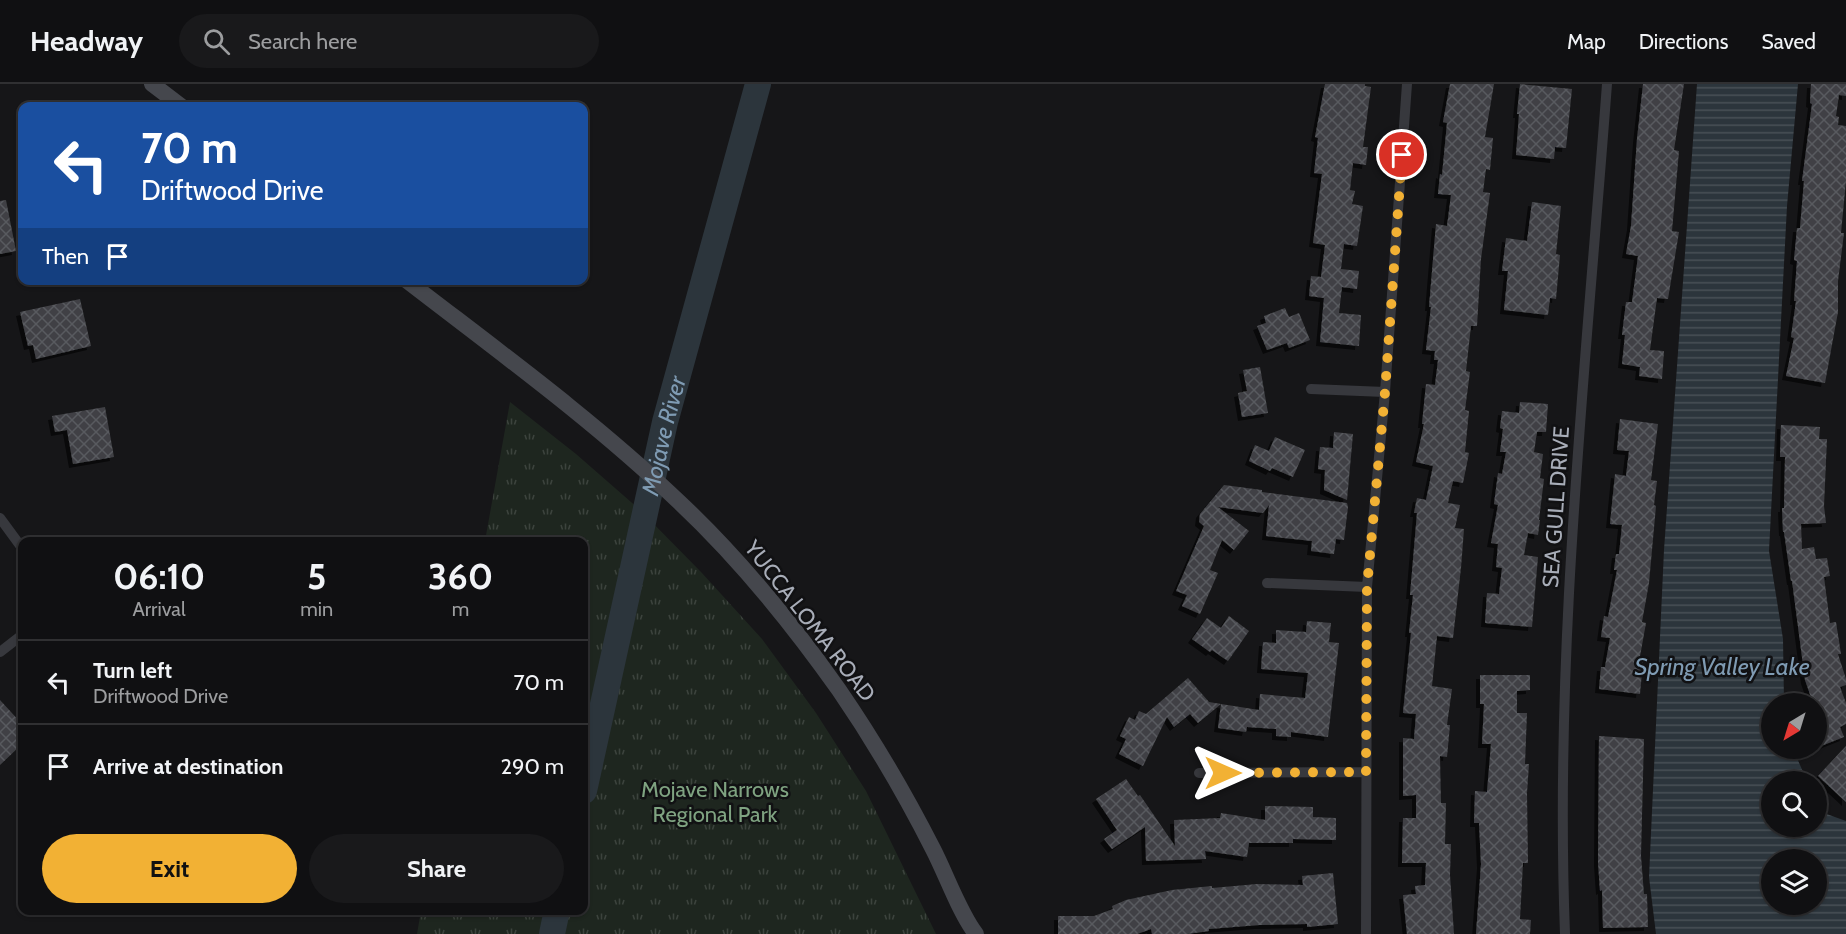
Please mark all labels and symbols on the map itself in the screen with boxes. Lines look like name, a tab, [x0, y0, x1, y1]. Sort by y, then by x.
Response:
pin	[1376, 129, 1427, 180]
water label: Mojave River	[635, 371, 692, 499]
street label: SEA GULL DRIVE	[1537, 425, 1575, 589]
street label: YUCCA LOMA ROAD	[738, 534, 881, 707]
water label: Spring Valley Lake	[1634, 652, 1810, 681]
north arrow	[1761, 693, 1827, 759]
position arrow	[1191, 741, 1255, 805]
park label: Mojave Narrows Regional Park	[641, 776, 789, 828]

